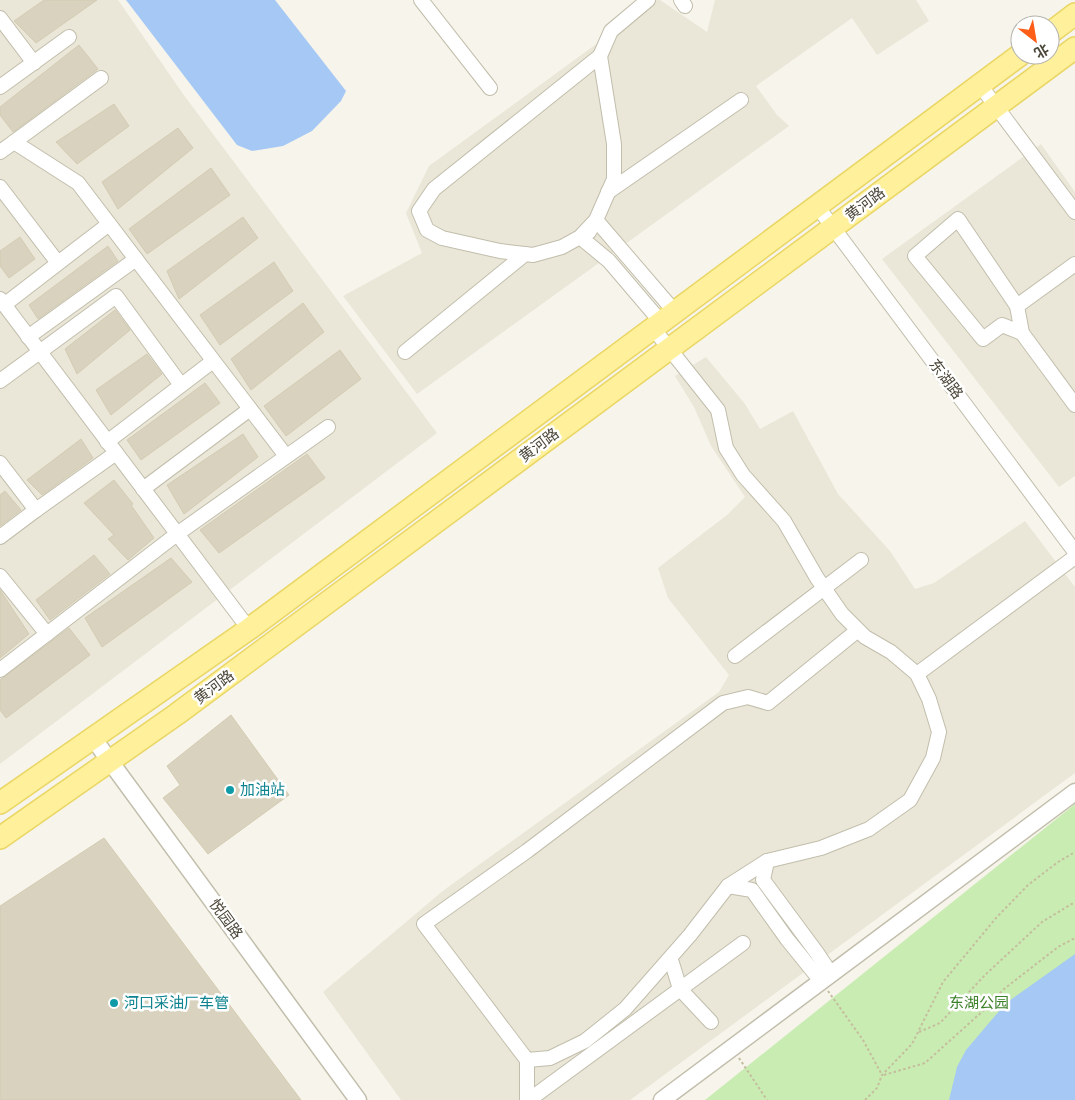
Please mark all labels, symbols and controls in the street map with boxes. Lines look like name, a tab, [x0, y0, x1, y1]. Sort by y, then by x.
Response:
north arrow	[1010, 15, 1060, 65]
text: 北	[1031, 40, 1052, 62]
street label: 黄河路	[841, 182, 888, 225]
street label: 东湖路	[925, 355, 968, 402]
street label: 黄河路	[515, 423, 562, 466]
street label: 黄河路	[190, 665, 237, 708]
place label: 加油站	[240, 780, 285, 799]
marker: 加油站	[224, 784, 236, 796]
street label: 悦园路	[205, 895, 247, 942]
place label: 河口采油厂车管	[124, 993, 229, 1012]
park label: 东湖公园	[949, 993, 1009, 1012]
marker: 河口采油厂车管	[108, 997, 120, 1009]

